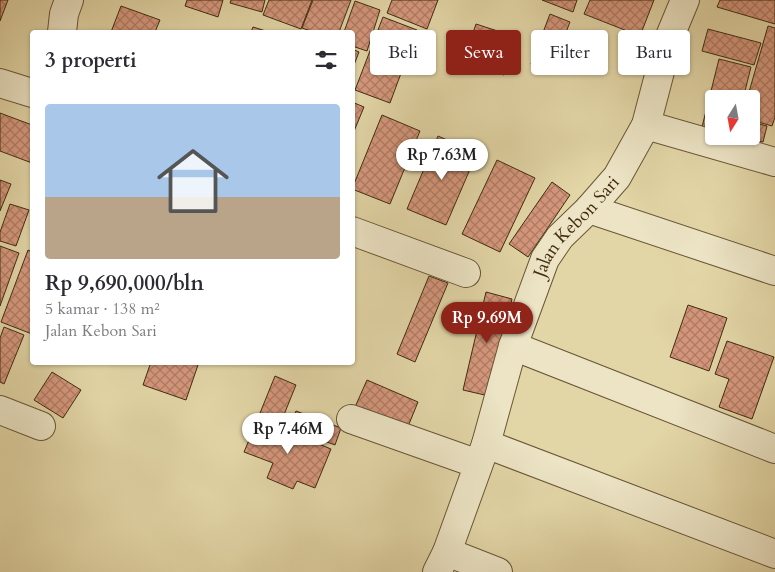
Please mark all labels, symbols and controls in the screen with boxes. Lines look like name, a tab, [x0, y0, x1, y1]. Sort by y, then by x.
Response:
chip: Beli	[370, 30, 436, 75]
chip: Sewa	[446, 30, 521, 75]
chip: Filter	[531, 30, 608, 75]
chip: Baru	[618, 30, 690, 75]
text: 3 properti	[45, 46, 137, 75]
icon: filters	[312, 46, 340, 74]
north arrow	[705, 90, 760, 145]
map controls	[705, 90, 760, 145]
icon: home	[148, 136, 238, 226]
pin: Rp 7.63M	[390, 138, 494, 181]
text: Rp 7.63M	[407, 144, 477, 166]
street label: Jalan Kebon Sari	[526, 170, 625, 283]
text: Rp 9,690,000/bln	[45, 269, 204, 298]
text: 5 kamar · 138 m²	[45, 298, 160, 320]
pin: Rp 9.69M	[435, 302, 539, 344]
text: Rp 9.69M	[452, 307, 522, 329]
text: Jalan Kebon Sari	[45, 320, 157, 342]
pin: Rp 7.46M	[236, 412, 340, 455]
text: Rp 7.46M	[253, 418, 323, 440]

